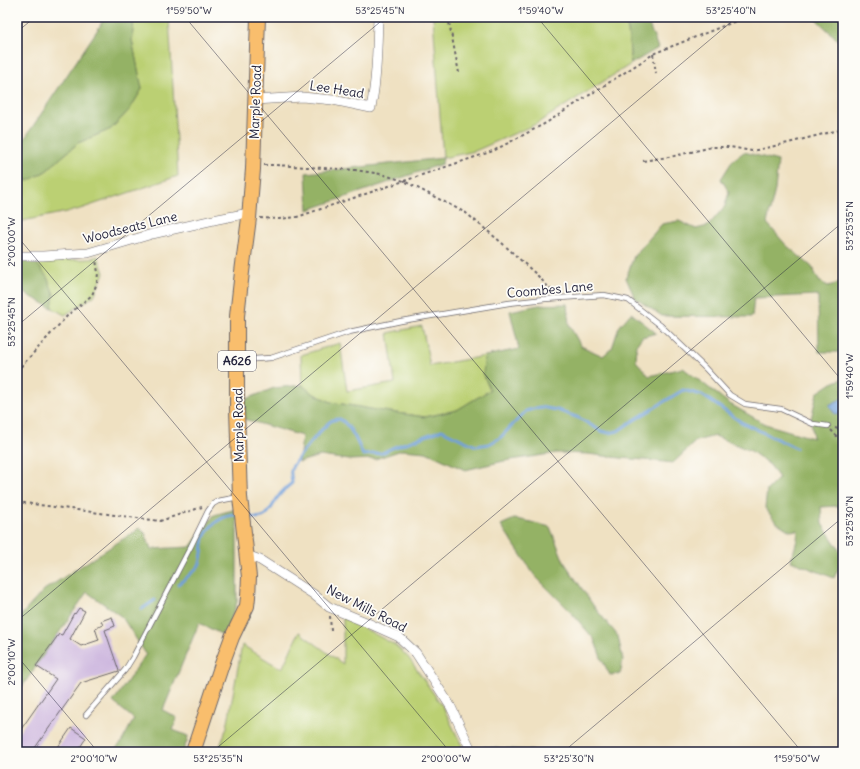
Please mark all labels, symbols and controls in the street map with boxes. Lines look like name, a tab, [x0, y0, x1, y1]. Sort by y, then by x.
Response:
text: 1°59'50"W	[166, 4, 212, 17]
text: 53°25'45"N	[355, 4, 405, 17]
text: 1°59'40"W	[518, 4, 564, 17]
text: 53°25'40"N	[706, 4, 756, 17]
street label: Marple Road	[246, 64, 265, 139]
street label: Lee Head	[308, 77, 366, 102]
text: 53°25'35"N	[843, 201, 856, 251]
street label: Woodseats Lane	[81, 208, 179, 247]
text: 2°00'00"W	[5, 217, 18, 267]
street label: Coombes Lane	[506, 277, 594, 302]
text: 53°25'45"N	[5, 297, 18, 347]
road number: A626	[218, 351, 256, 371]
text: 1°59'40"W	[843, 353, 856, 399]
street label: Marple Road	[229, 387, 248, 462]
text: 53°25'30"N	[843, 496, 856, 546]
street label: New Mills Road	[324, 581, 410, 636]
text: 2°00'10"W	[5, 639, 18, 685]
text: 2°00'10"W	[71, 752, 117, 765]
text: 53°25'35"N	[193, 752, 243, 765]
text: 2°00'00"W	[421, 752, 471, 765]
text: 53°25'30"N	[544, 752, 594, 765]
text: 1°59'50"W	[774, 752, 820, 765]

